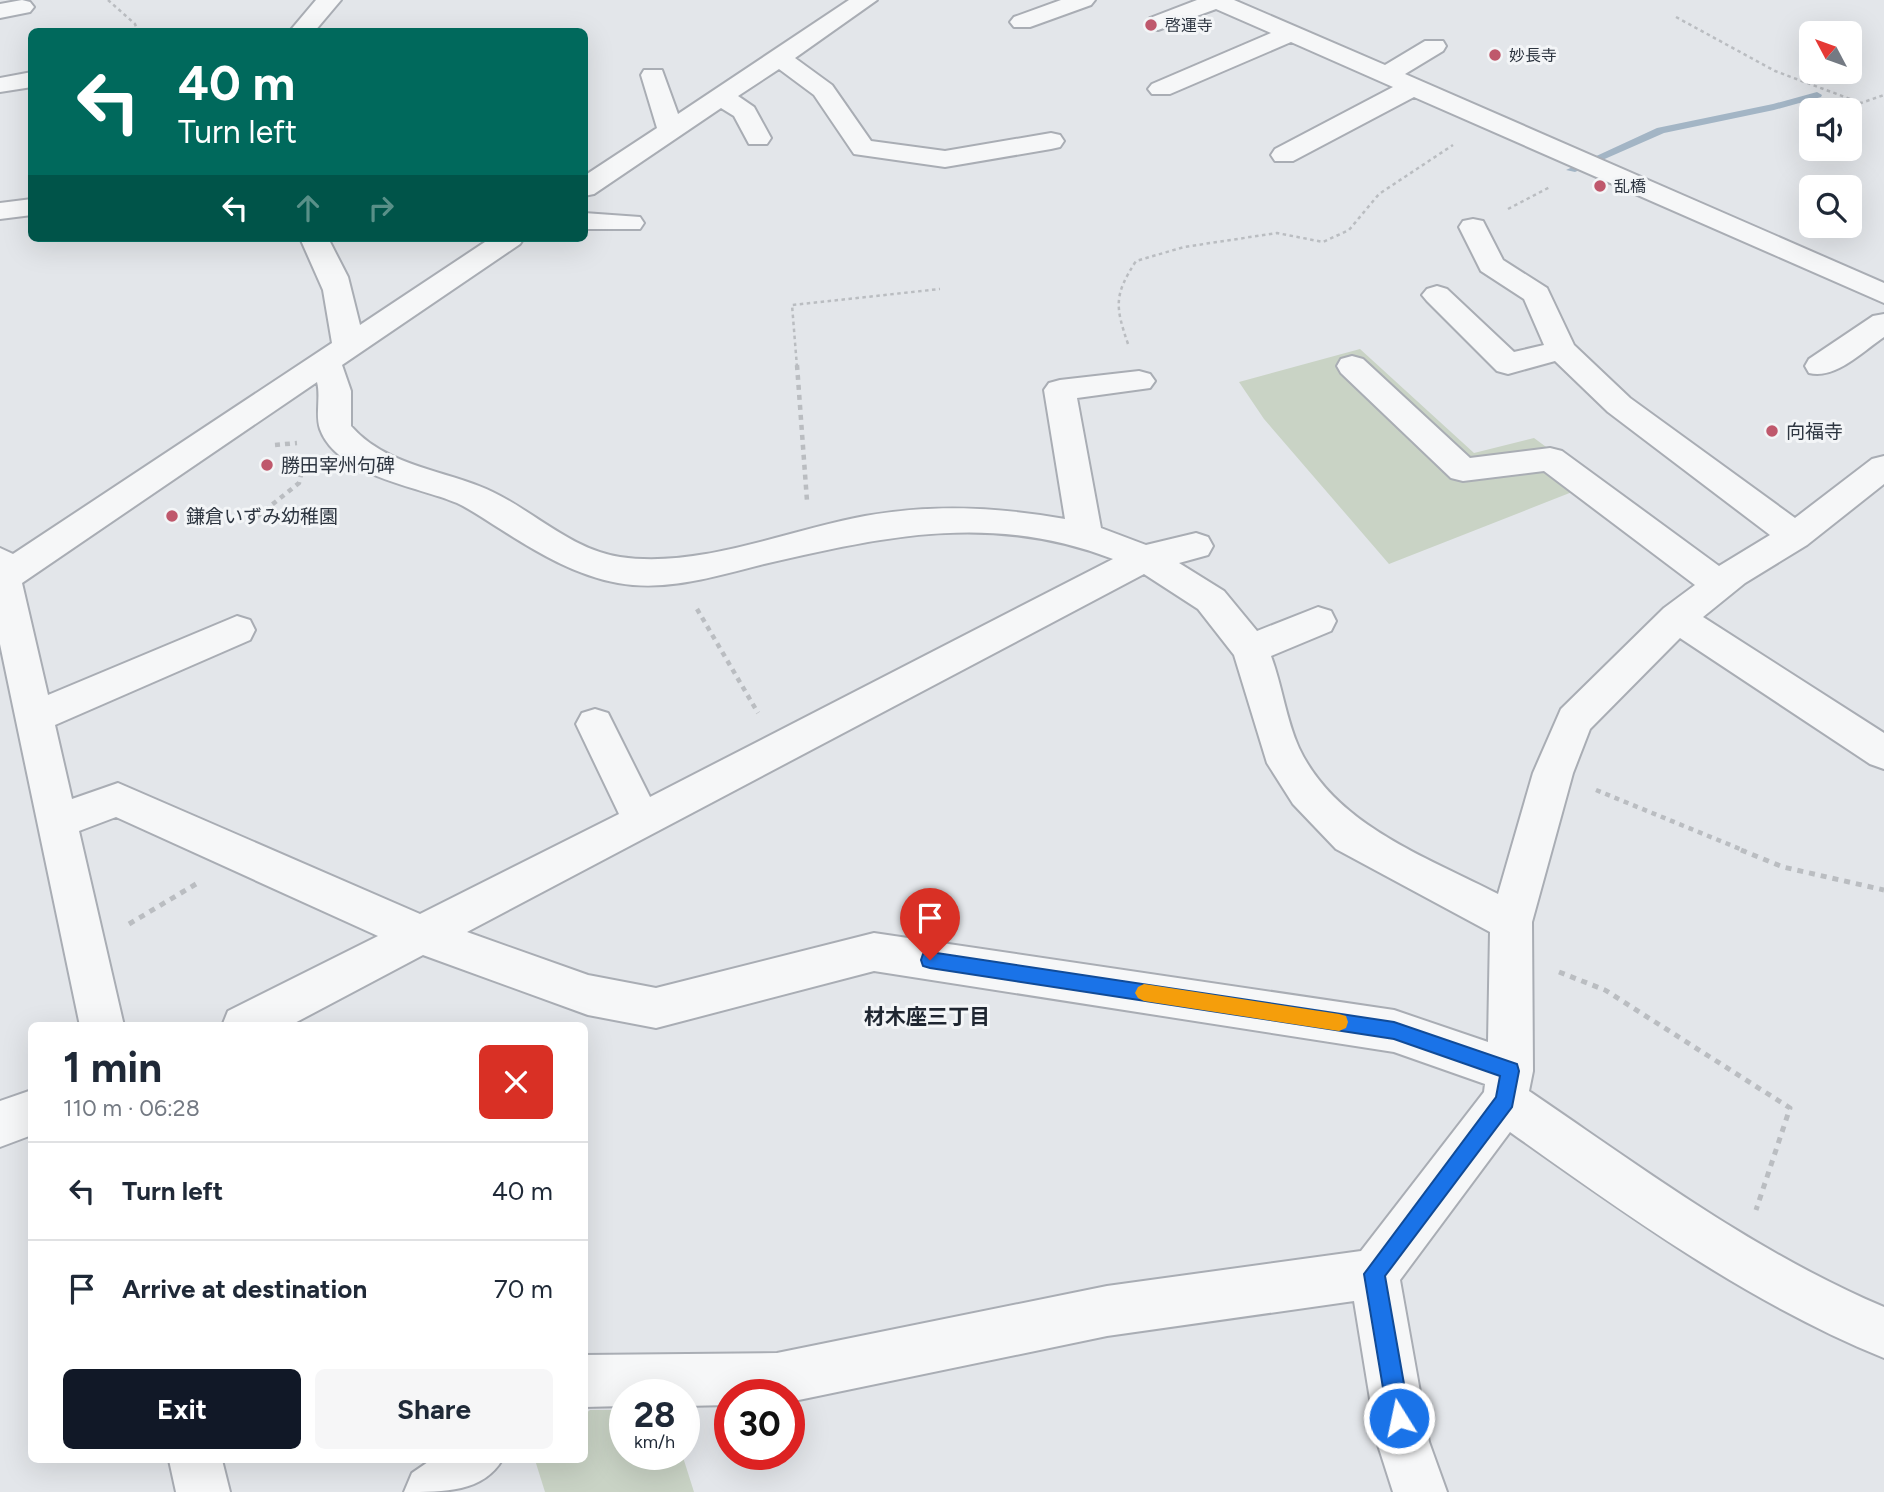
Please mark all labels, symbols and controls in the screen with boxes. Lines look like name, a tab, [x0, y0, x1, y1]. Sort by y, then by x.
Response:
place label: 啓運寺	[1165, 16, 1213, 35]
marker: 啓運寺	[1143, 17, 1159, 33]
north arrow	[1799, 21, 1862, 84]
map controls	[1799, 21, 1862, 238]
place label: 妙長寺	[1509, 46, 1557, 65]
marker: 妙長寺	[1487, 47, 1503, 63]
text: 40 m	[178, 53, 295, 112]
icon: left	[63, 56, 154, 147]
button: sound	[1799, 98, 1862, 161]
text: Turn left	[178, 113, 297, 151]
button: search	[1799, 175, 1862, 238]
place label: 乱橋	[1614, 177, 1646, 196]
marker: 乱橋	[1592, 178, 1608, 194]
icon: left	[216, 189, 254, 227]
icon: ahead	[289, 189, 327, 227]
icon: right	[362, 189, 400, 227]
place label: 向福寺	[1786, 420, 1843, 443]
marker: 向福寺	[1764, 423, 1780, 439]
place label: 勝田宰州句碑	[281, 454, 395, 477]
marker: 勝田宰州句碑	[259, 457, 275, 473]
place label: 鎌倉いずみ幼稚園	[186, 505, 338, 528]
marker: 鎌倉いずみ幼稚園	[164, 508, 180, 524]
pin	[900, 888, 960, 960]
icon: arrive	[911, 899, 949, 937]
district label: 材木座三丁目	[864, 1004, 990, 1029]
text: 1 min	[63, 1042, 162, 1093]
button: close	[479, 1045, 553, 1119]
text: 110 m · 06:28	[63, 1094, 200, 1122]
icon: left	[63, 1172, 101, 1210]
text: Turn left	[122, 1175, 223, 1207]
text: 40 m	[492, 1175, 553, 1207]
icon: arrive	[63, 1270, 101, 1308]
text: Arrive at destination	[122, 1273, 367, 1305]
text: 70 m	[494, 1273, 553, 1305]
button: Exit	[63, 1369, 301, 1449]
button: Share	[315, 1369, 553, 1449]
speed limit sign: 30	[714, 1379, 805, 1470]
position arrow	[1362, 1381, 1436, 1455]
text: 28	[634, 1394, 675, 1436]
text: km/h	[634, 1431, 675, 1453]

